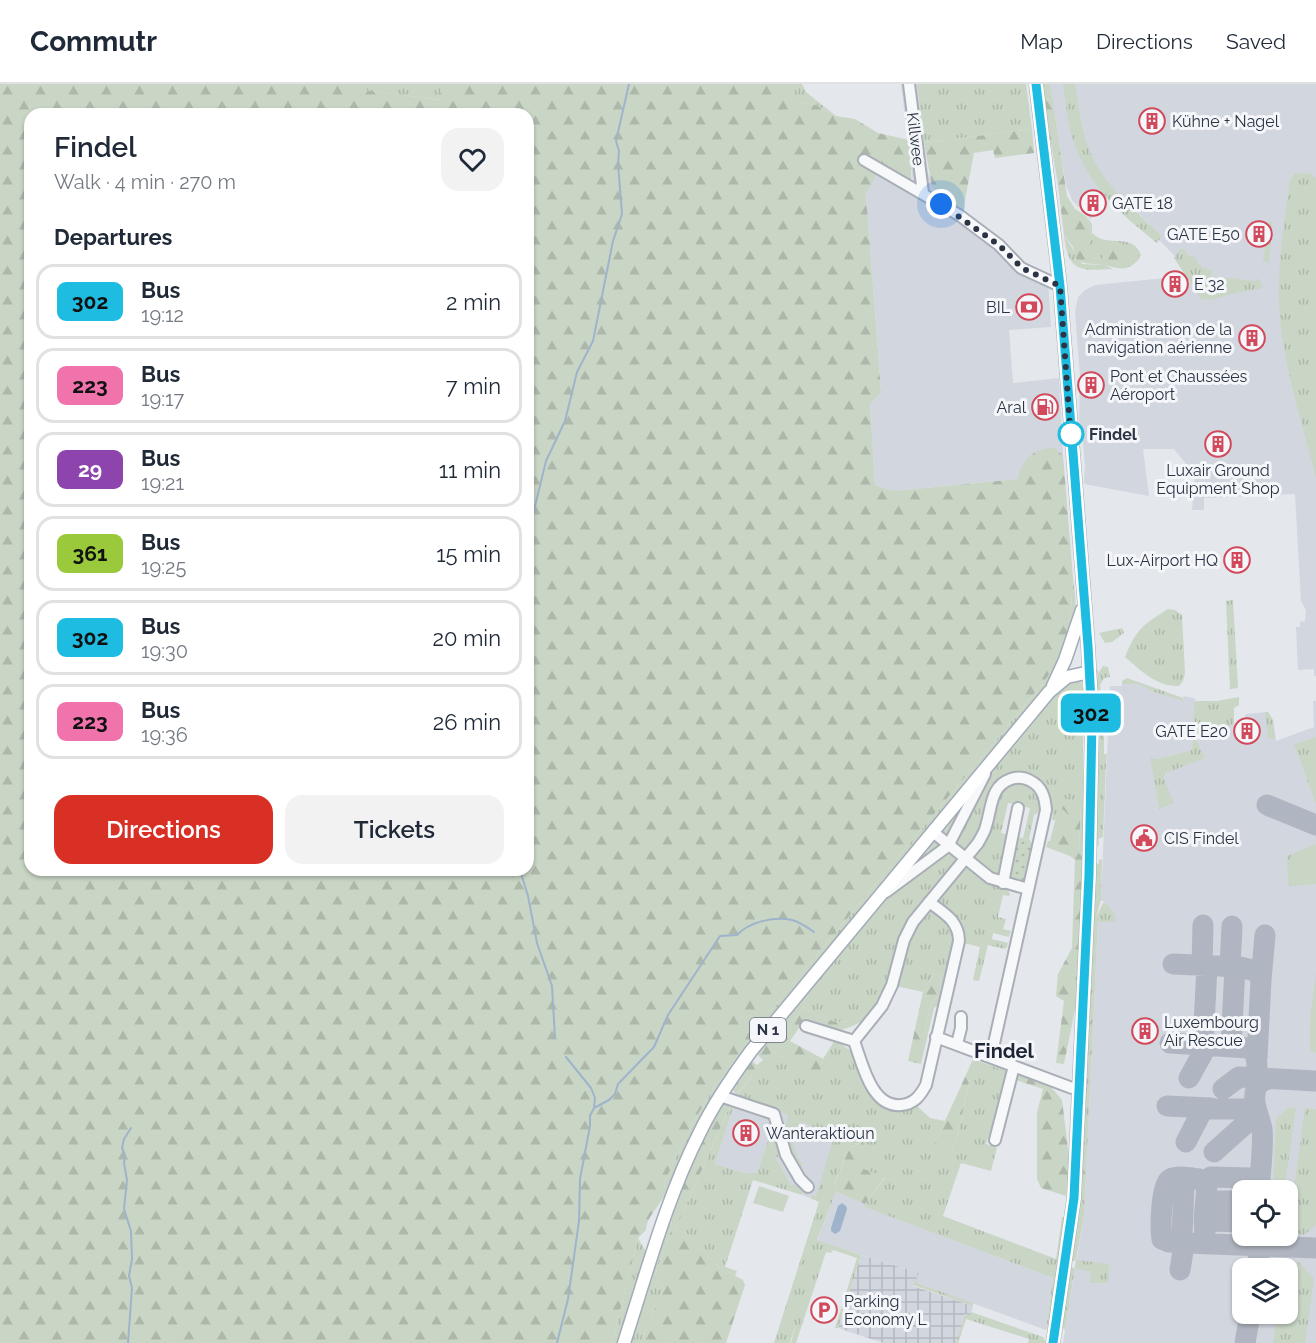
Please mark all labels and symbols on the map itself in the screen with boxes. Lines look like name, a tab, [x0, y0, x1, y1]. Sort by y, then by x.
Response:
building icon: Kühne + Nagel	[1137, 106, 1167, 136]
street label: Killwee	[903, 111, 928, 167]
place label: Kühne + Nagel	[1172, 112, 1280, 131]
building icon: GATE 18	[1078, 188, 1108, 218]
your location	[926, 189, 956, 219]
place label: GATE 18	[1112, 194, 1173, 213]
building icon: GATE E50	[1244, 219, 1274, 249]
place label: GATE E50	[1167, 225, 1240, 244]
building icon: E 32	[1160, 269, 1190, 299]
place label: E 32	[1194, 275, 1225, 294]
bank icon: BIL	[1014, 292, 1044, 322]
place label: BIL	[986, 298, 1011, 317]
place label: Administration de la navigation aérienne	[1085, 320, 1232, 357]
building icon: Administration de la navigation aérienne	[1237, 323, 1267, 353]
place label: Pont et Chaussées Aéroport	[1110, 367, 1248, 404]
building icon: Pont et Chaussées Aéroport	[1076, 370, 1106, 400]
fuel station icon: Aral	[1030, 392, 1060, 422]
place label: Aral	[997, 398, 1027, 417]
marker: Findel	[1058, 421, 1084, 447]
place label: Findel	[1089, 425, 1138, 444]
building icon: Luxair Ground Equipment Shop	[1203, 429, 1233, 459]
place label: Luxair Ground Equipment Shop	[1156, 461, 1280, 498]
building icon: Lux-Airport HQ	[1222, 545, 1252, 575]
place label: Lux-Airport HQ	[1107, 551, 1218, 570]
line badge: 302	[1056, 694, 1126, 732]
building icon: GATE E20	[1232, 716, 1262, 746]
place label: GATE E20	[1155, 722, 1228, 741]
public building icon: CIS Findel	[1129, 823, 1159, 853]
place label: CIS Findel	[1164, 829, 1239, 848]
place label: Luxembourg Air Rescue	[1164, 1013, 1259, 1050]
building icon: Luxembourg Air Rescue	[1130, 1016, 1160, 1046]
road number: N 1	[750, 1018, 786, 1042]
district label: Findel	[974, 1039, 1035, 1063]
building icon: Wanteraktioun	[731, 1118, 761, 1148]
place label: Wanteraktioun	[766, 1124, 874, 1143]
place label: Parking Economy L	[844, 1292, 927, 1329]
parking icon: Parking Economy L	[809, 1295, 839, 1325]

